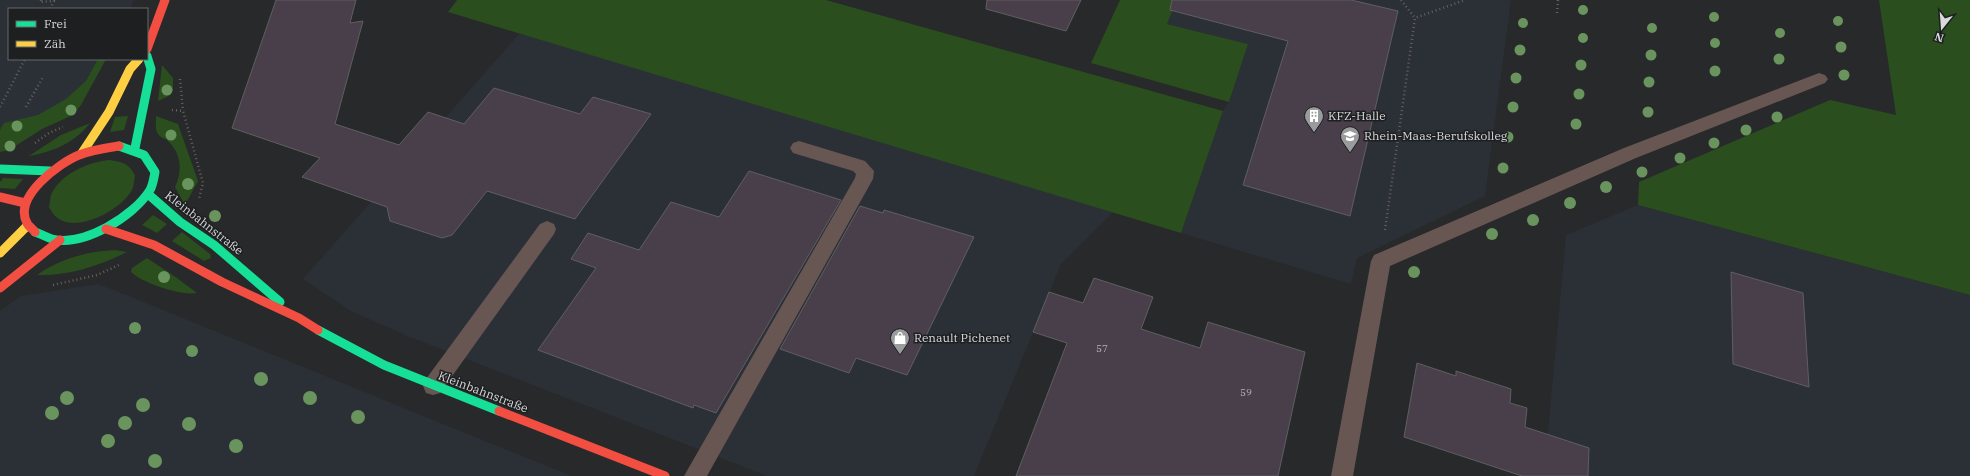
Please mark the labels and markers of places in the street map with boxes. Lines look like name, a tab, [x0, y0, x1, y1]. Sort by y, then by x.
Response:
building icon: KFZ-Halle	[1303, 105, 1325, 133]
place label: KFZ-Halle	[1328, 108, 1386, 123]
school or university icon: Rhein-Maas-Berufskolleg	[1339, 125, 1361, 153]
place label: Rhein-Maas-Berufskolleg	[1364, 128, 1508, 143]
shop icon: Renault Pichenet	[889, 327, 911, 355]
place label: Renault Pichenet	[914, 330, 1010, 345]

